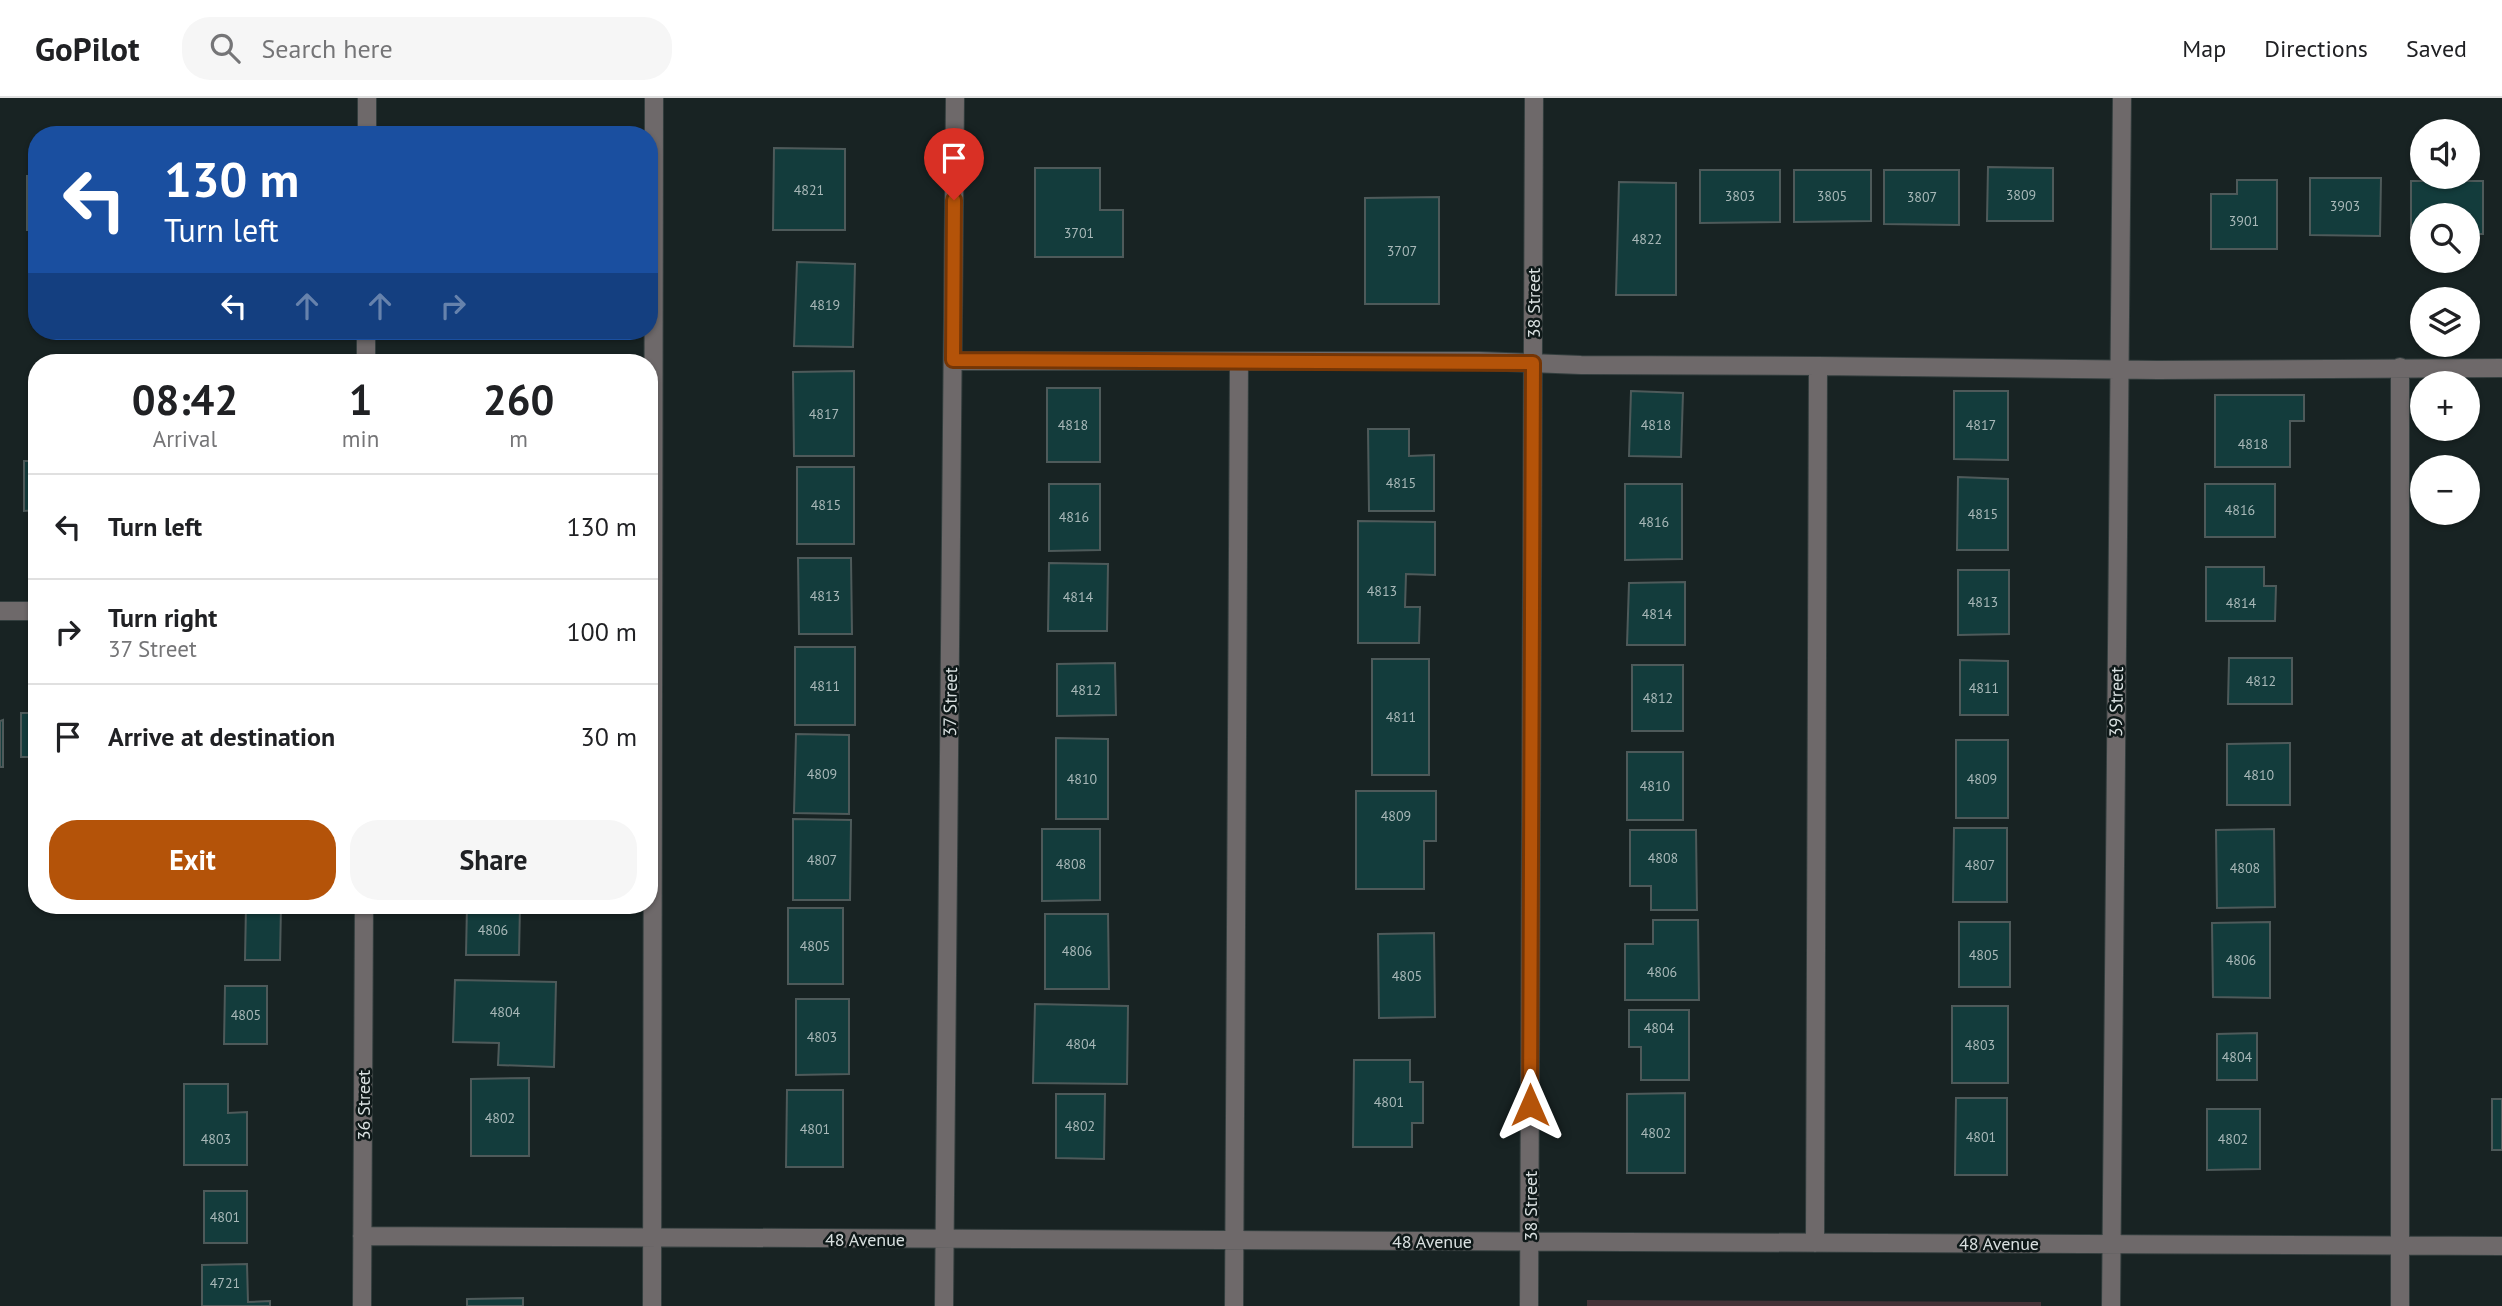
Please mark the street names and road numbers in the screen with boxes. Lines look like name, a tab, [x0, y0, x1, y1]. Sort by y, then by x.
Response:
street label: 38 Street	[1522, 268, 1545, 338]
street label: 37 Street	[938, 667, 962, 737]
street label: 39 Street	[2104, 667, 2128, 737]
street label: 36 Street	[352, 1070, 375, 1140]
street label: 38 Street	[1519, 1171, 1542, 1241]
street label: 48 Avenue	[825, 1228, 905, 1251]
street label: 48 Avenue	[1392, 1230, 1472, 1253]
street label: 48 Avenue	[1959, 1232, 2039, 1255]

